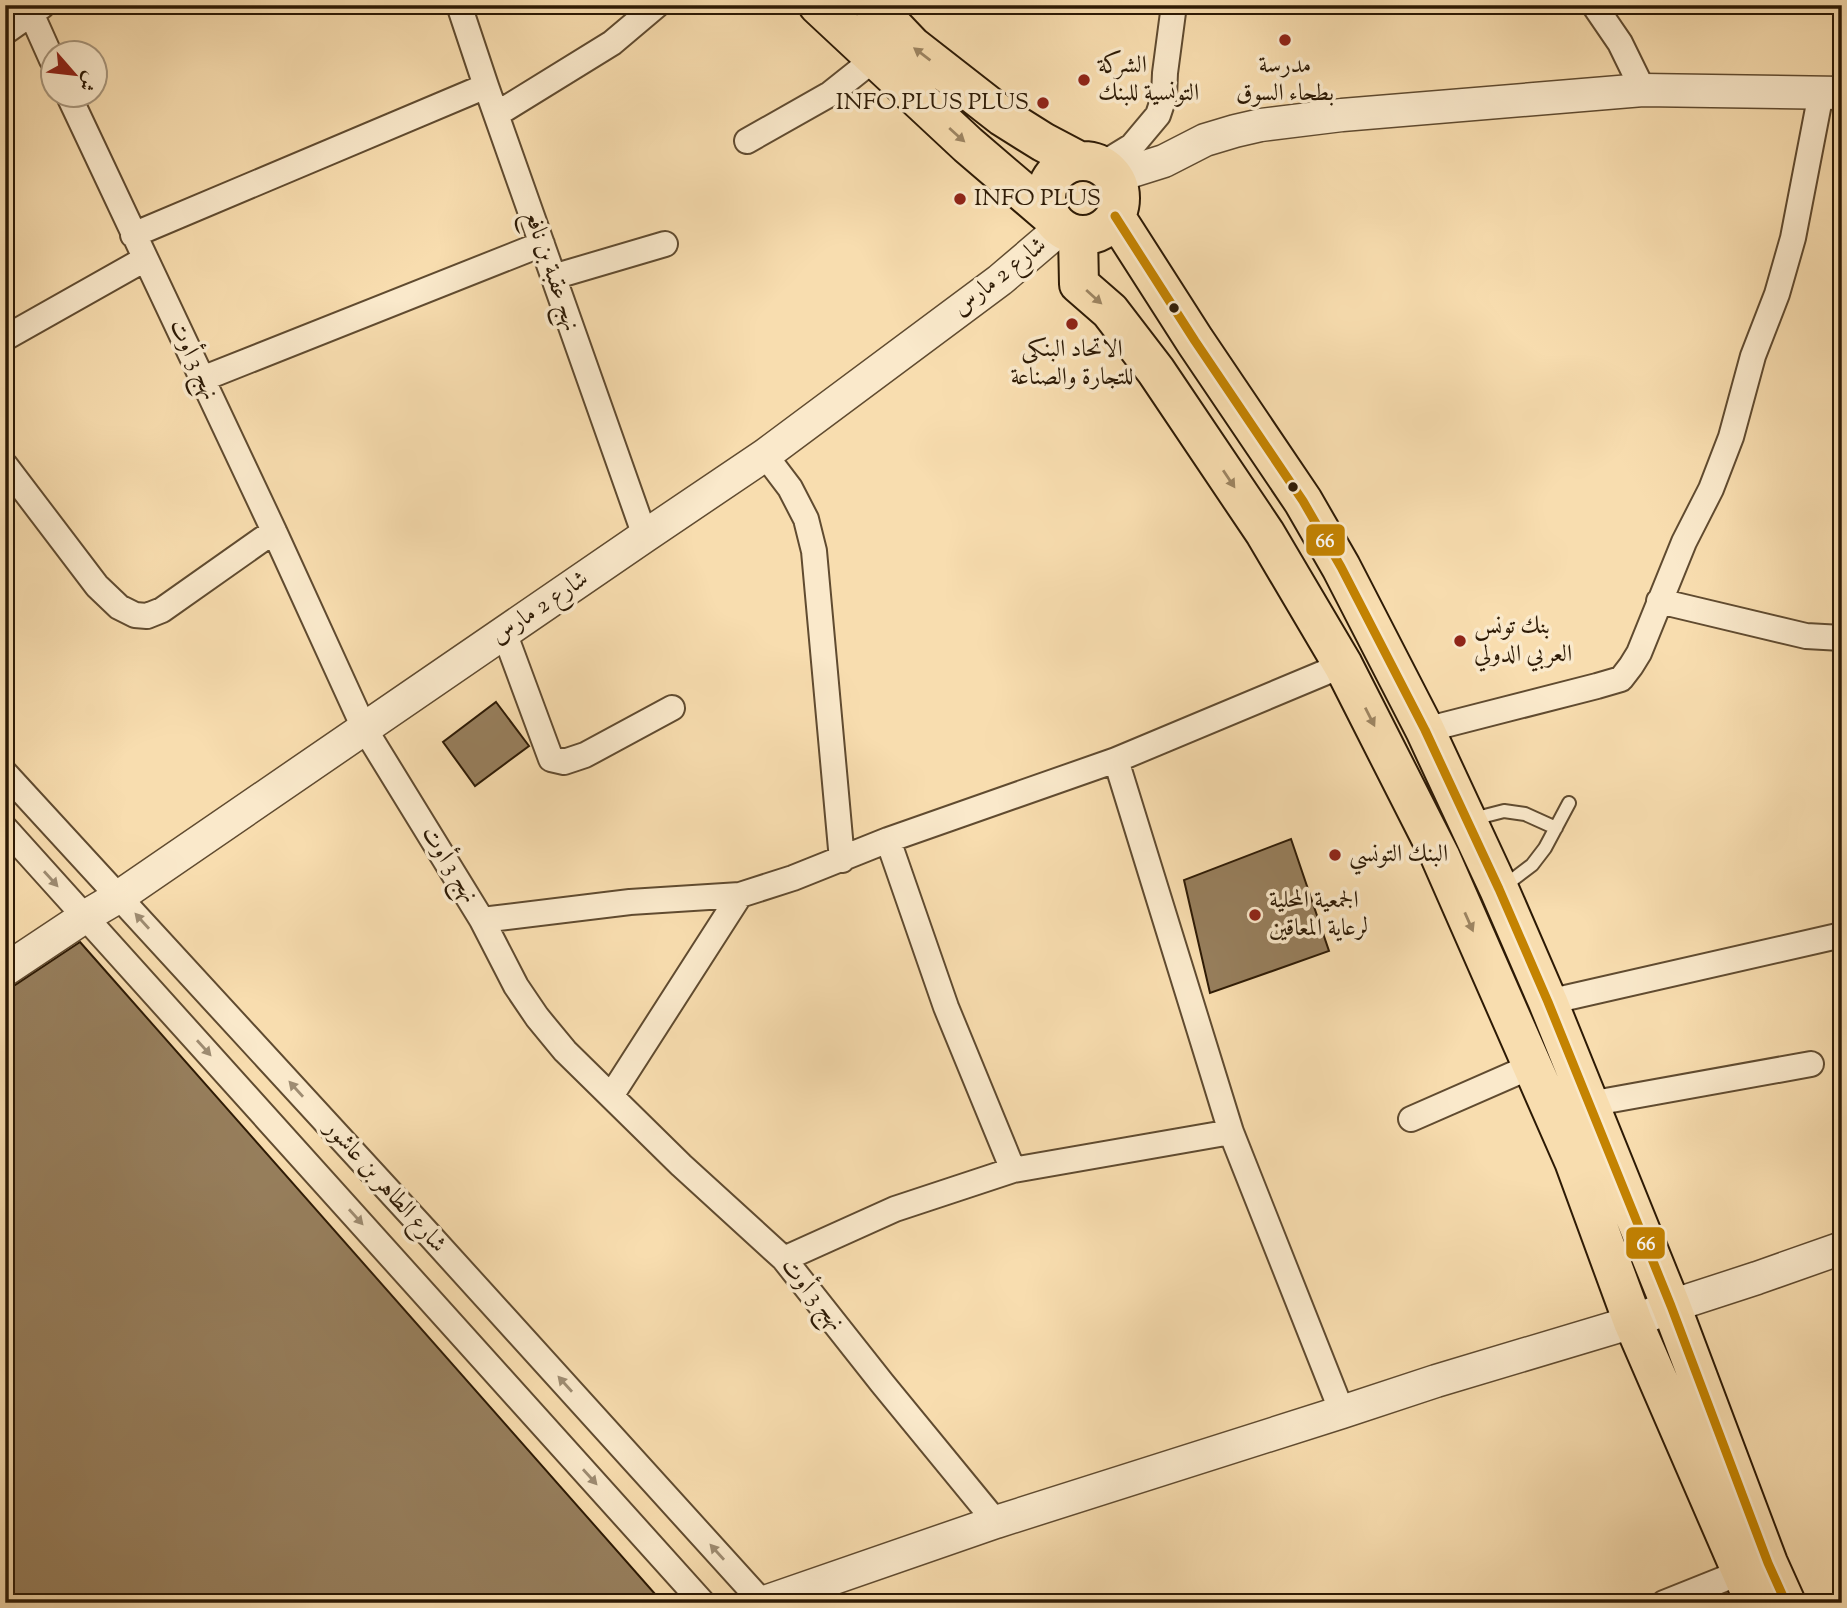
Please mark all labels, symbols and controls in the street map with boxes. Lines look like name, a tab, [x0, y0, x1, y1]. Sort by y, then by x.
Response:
marker: مدرسة بطحاء السوق	[1277, 32, 1293, 48]
north arrow	[38, 38, 108, 108]
one-way arrow	[913, 47, 931, 61]
place label: الشركة التونسية للبنك	[1097, 49, 1199, 111]
place label: مدرسة بطحاء السوق	[1236, 49, 1334, 111]
text: ش	[70, 66, 103, 95]
marker: الشركة التونسية للبنك	[1076, 72, 1092, 88]
place label: INFO PLUS PLUS	[836, 86, 1029, 120]
marker: INFO PLUS PLUS	[1035, 95, 1051, 111]
one-way arrow	[948, 127, 966, 143]
place label: INFO PLUS	[974, 182, 1101, 216]
marker: INFO PLUS	[952, 191, 968, 207]
street label: نهج عقبة بن نافع	[512, 206, 588, 337]
street label: شارع 2 مارس	[946, 229, 1055, 325]
one-way arrow	[1085, 289, 1103, 305]
unlabelled marker	[1167, 301, 1181, 315]
street label: نهج 3 أوت	[158, 313, 228, 407]
marker: الاتحاد البنكي للتجارة والصناعة	[1064, 316, 1080, 332]
place label: الاتحاد البنكي للتجارة والصناعة	[1011, 333, 1133, 395]
one-way arrow	[1222, 470, 1236, 488]
unlabelled marker	[1286, 480, 1300, 494]
line badge: 66	[1305, 523, 1346, 557]
text: 66	[1316, 529, 1334, 556]
street label: شارع 2 مارس	[484, 563, 596, 654]
place label: بنك تونس العربي الدولي	[1474, 610, 1572, 672]
marker: بنك تونس العربي الدولي	[1452, 633, 1468, 649]
one-way arrow	[1364, 707, 1375, 727]
street label: نهج 3 أوت	[410, 819, 488, 911]
place label: البنك التونسي	[1349, 838, 1448, 875]
marker: البنك التونسي	[1327, 847, 1343, 863]
one-way arrow	[43, 870, 59, 887]
place label: الجمعية المحلية لرعاية المعاقين	[1269, 884, 1368, 946]
marker: الجمعية المحلية لرعاية المعاقين	[1247, 907, 1263, 923]
one-way arrow	[1464, 911, 1475, 932]
one-way arrow	[135, 913, 151, 930]
one-way arrow	[195, 1039, 211, 1056]
one-way arrow	[288, 1080, 304, 1098]
street label: شارع الطاهر بن عاشور	[314, 1112, 454, 1262]
one-way arrow	[347, 1208, 363, 1225]
line badge: 66	[1625, 1226, 1666, 1260]
text: 66	[1637, 1232, 1655, 1259]
street label: نهج 3 أوت	[770, 1250, 854, 1340]
one-way arrow	[557, 1376, 573, 1393]
one-way arrow	[581, 1468, 597, 1485]
one-way arrow	[710, 1544, 726, 1561]

